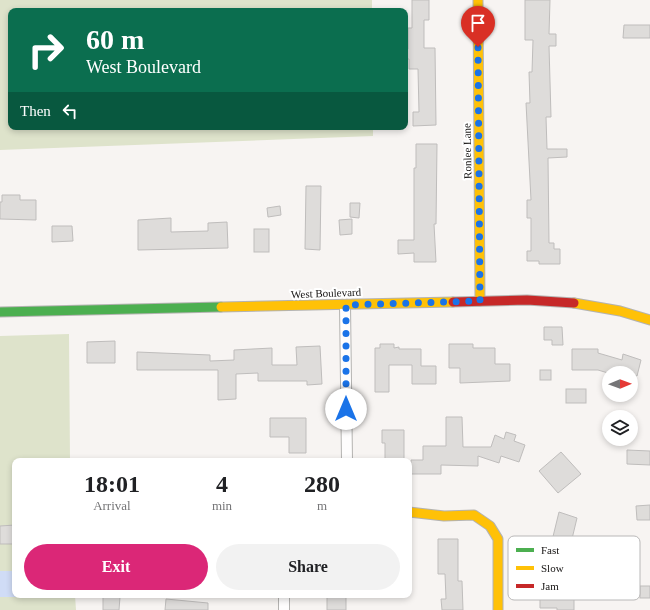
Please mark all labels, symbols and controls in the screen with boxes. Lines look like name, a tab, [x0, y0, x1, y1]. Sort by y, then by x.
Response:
pin	[461, 6, 495, 47]
icon: arrive	[467, 12, 489, 34]
icon: right	[20, 24, 72, 76]
text: 60 m	[86, 24, 144, 55]
text: West Boulevard	[86, 57, 201, 77]
icon: left	[59, 100, 81, 122]
text: Then	[20, 103, 51, 119]
street label: Ronlee Lane	[461, 123, 473, 179]
street label: West Boulevard	[291, 286, 362, 300]
north arrow	[602, 366, 638, 402]
map controls	[602, 366, 638, 446]
position arrow	[325, 388, 367, 430]
button: layers	[602, 410, 638, 446]
text: 18:01	[84, 471, 140, 497]
text: 4	[216, 471, 228, 497]
text: 280	[304, 471, 340, 497]
text: Arrival	[93, 498, 131, 513]
text: min	[212, 498, 232, 513]
text: m	[317, 498, 327, 513]
legend	[508, 536, 640, 600]
button: Exit	[24, 544, 208, 590]
button: Share	[216, 544, 400, 590]
text: Fast	[541, 544, 559, 556]
text: Slow	[541, 562, 564, 574]
text: Jam	[541, 580, 559, 592]

